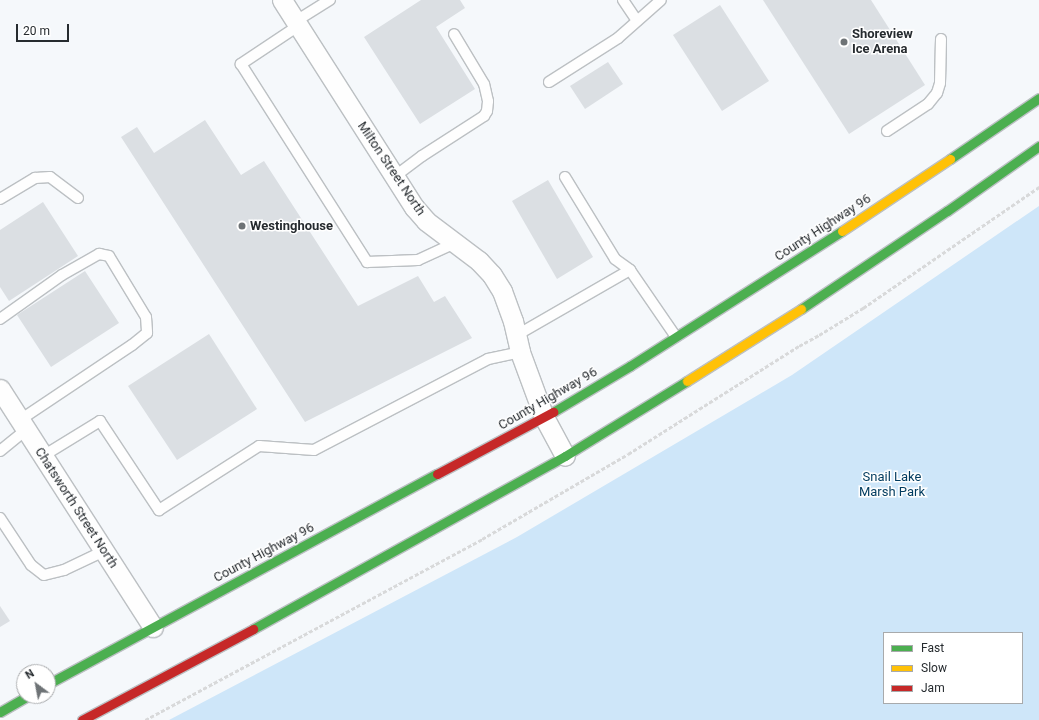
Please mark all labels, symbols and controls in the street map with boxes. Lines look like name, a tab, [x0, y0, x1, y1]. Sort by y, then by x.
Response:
scale bar	[18, 16, 71, 42]
text: 20 m	[23, 24, 50, 38]
place label: Shoreview Ice Arena	[852, 27, 913, 58]
marker: Shoreview Ice Arena	[839, 37, 849, 47]
street label: Milton Street North	[354, 119, 428, 219]
street label: County Highway 96	[772, 191, 874, 265]
place label: Westinghouse	[250, 218, 333, 234]
marker: Westinghouse	[237, 221, 247, 231]
street label: County Highway 96	[496, 364, 600, 434]
street label: Chatsworth Street North	[31, 445, 121, 571]
park label: Snail Lake Marsh Park	[859, 470, 925, 501]
street label: County Highway 96	[211, 520, 317, 586]
legend	[883, 632, 1023, 704]
text: Fast	[921, 641, 944, 655]
text: Slow	[921, 661, 947, 675]
north arrow	[16, 664, 56, 704]
text: N	[23, 667, 37, 682]
text: Jam	[921, 681, 945, 695]

